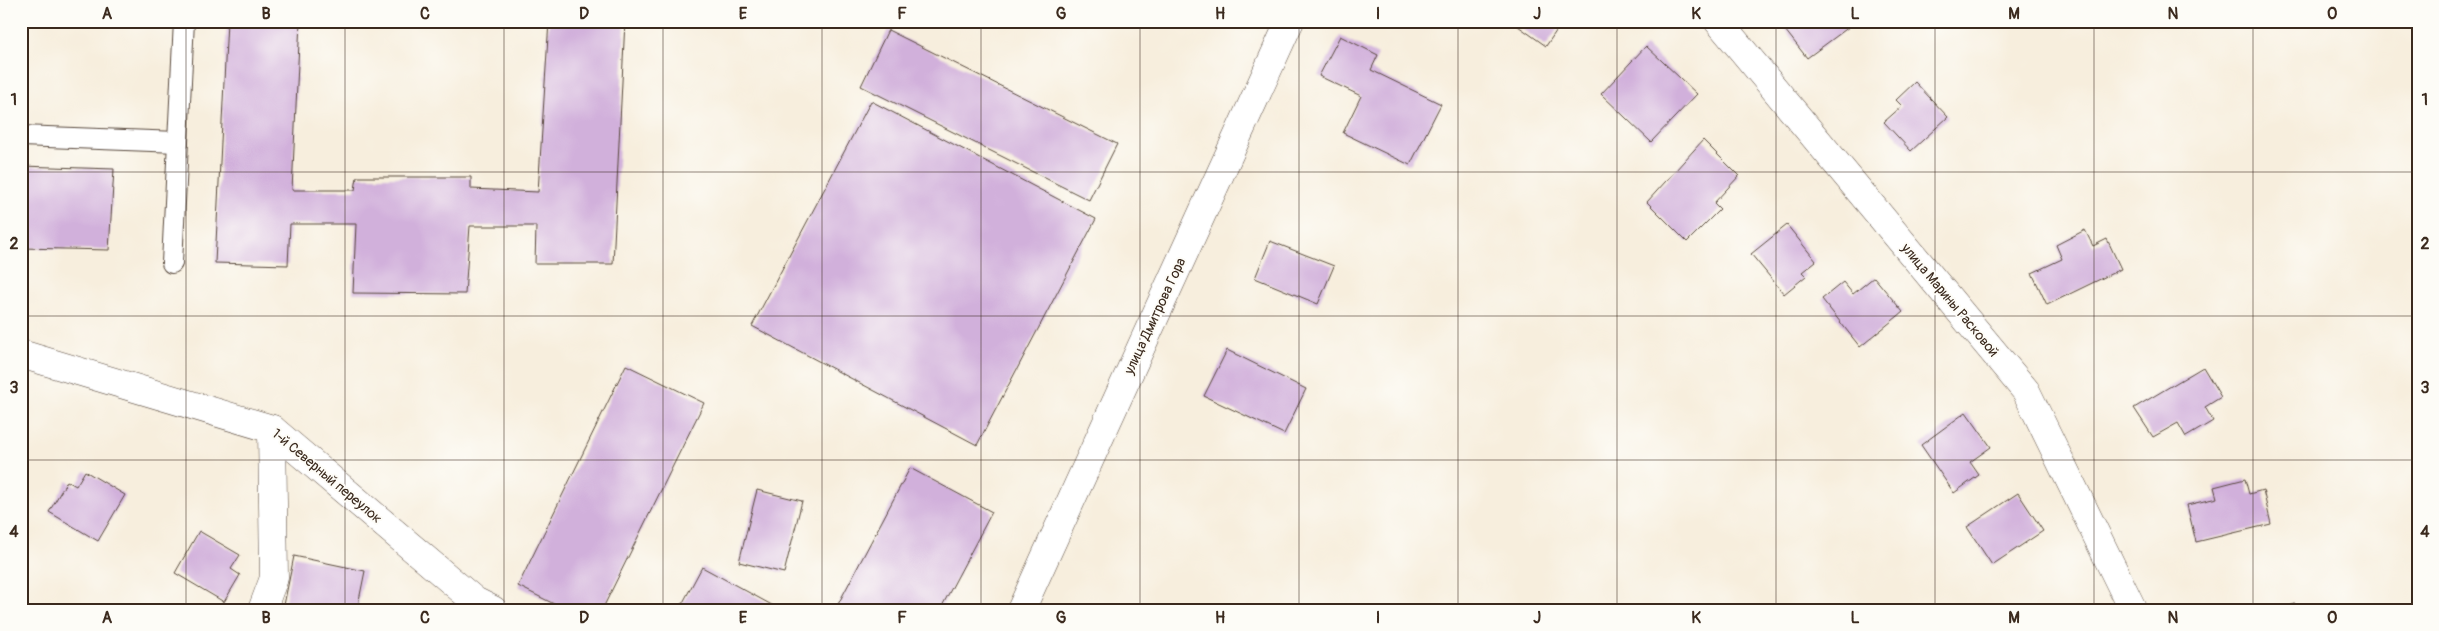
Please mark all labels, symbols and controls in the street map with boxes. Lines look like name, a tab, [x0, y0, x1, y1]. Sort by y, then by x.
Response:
text: A	[102, 4, 113, 24]
text: B	[261, 4, 271, 24]
text: C	[420, 4, 430, 24]
text: D	[579, 4, 589, 24]
text: E	[739, 4, 748, 24]
text: F	[897, 4, 907, 24]
text: G	[1056, 4, 1067, 24]
text: H	[1215, 4, 1225, 24]
text: I	[1376, 4, 1380, 24]
text: J	[1533, 4, 1541, 24]
text: K	[1691, 4, 1701, 24]
text: L	[1850, 4, 1860, 24]
text: M	[2008, 4, 2020, 24]
text: N	[2168, 4, 2179, 24]
text: O	[2327, 4, 2337, 24]
text: 1	[11, 90, 17, 110]
text: 1	[2422, 90, 2428, 110]
text: 2	[10, 234, 19, 254]
text: 2	[2421, 234, 2430, 254]
street label: улица Марины Расковой	[1897, 239, 2002, 360]
street label: улица Дмитрова Гора	[1120, 255, 1189, 378]
text: 3	[10, 378, 19, 398]
text: 3	[2421, 378, 2430, 398]
street label: 1-й Северный переулок	[268, 425, 386, 527]
text: 4	[9, 522, 19, 542]
text: 4	[2420, 522, 2430, 542]
text: A	[102, 608, 113, 628]
text: B	[261, 608, 271, 628]
text: C	[420, 608, 430, 628]
text: D	[579, 608, 589, 628]
text: E	[739, 608, 748, 628]
text: F	[897, 608, 907, 628]
text: G	[1056, 608, 1067, 628]
text: H	[1215, 608, 1225, 628]
text: I	[1376, 608, 1380, 628]
text: J	[1533, 608, 1541, 628]
text: K	[1691, 608, 1701, 628]
text: L	[1850, 608, 1860, 628]
text: M	[2008, 608, 2020, 628]
text: N	[2168, 608, 2179, 628]
text: O	[2327, 608, 2337, 628]

